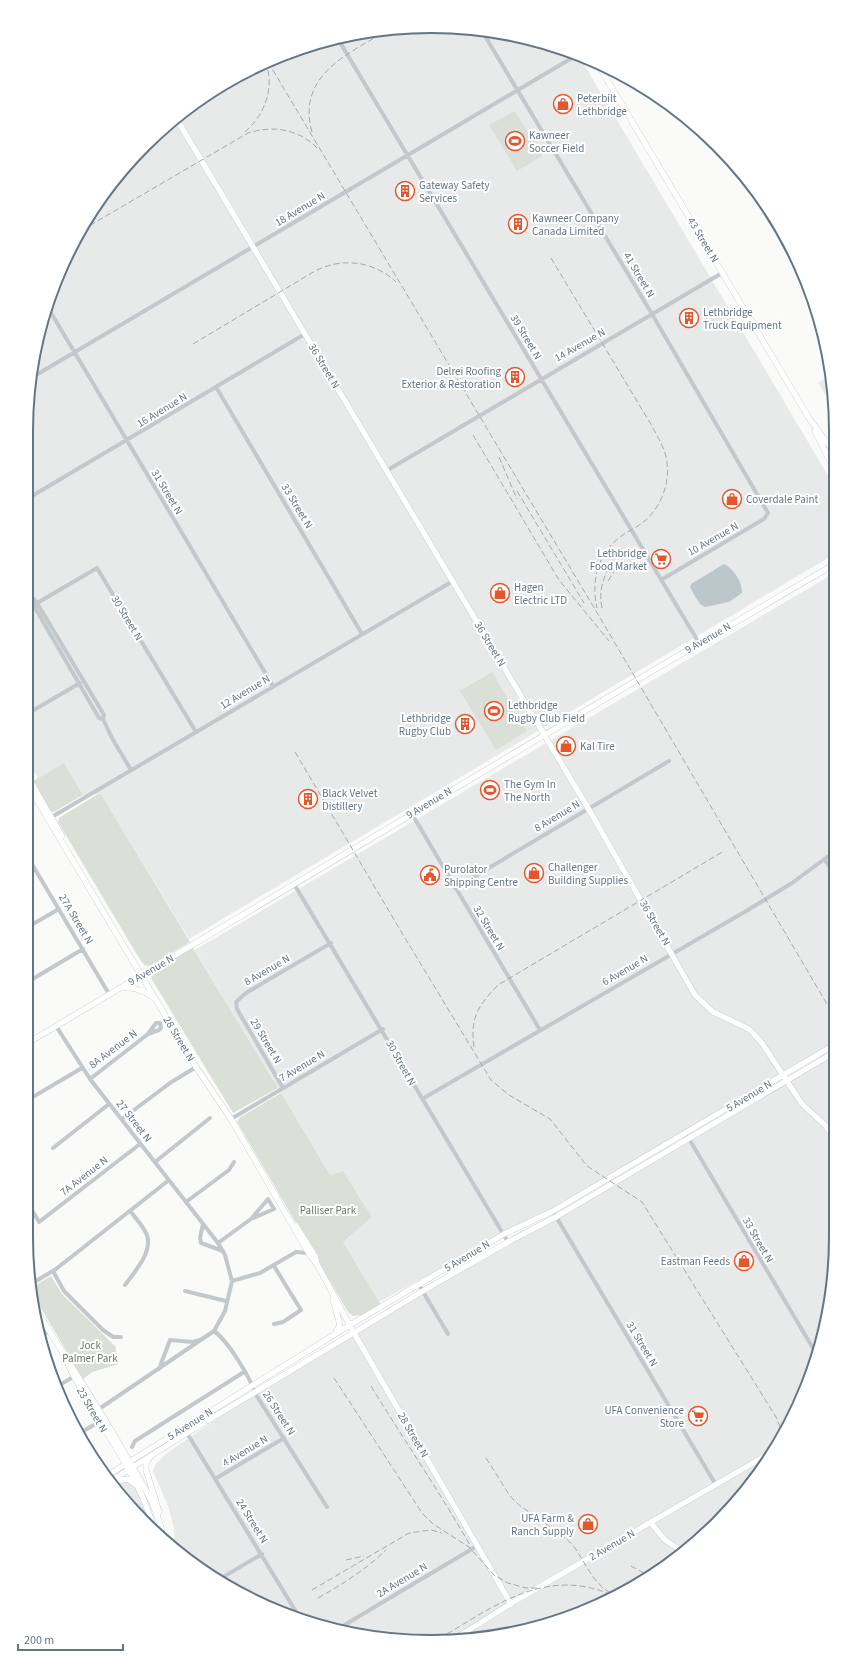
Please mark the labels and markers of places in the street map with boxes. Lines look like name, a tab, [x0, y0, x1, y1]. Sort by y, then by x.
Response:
place label: Peterbilt Lethbridge	[577, 91, 627, 119]
shop icon: Peterbilt Lethbridge	[552, 93, 574, 115]
place label: Kawneer Soccer Field	[529, 128, 584, 156]
sports icon: Kawneer Soccer Field	[504, 130, 526, 152]
place label: Gateway Safety Services	[419, 178, 490, 206]
building icon: Gateway Safety Services	[394, 180, 416, 202]
place label: Kawneer Company Canada Limited	[532, 211, 619, 239]
building icon: Kawneer Company Canada Limited	[507, 213, 529, 235]
place label: Lethbridge Truck Equipment	[703, 305, 782, 333]
building icon: Lethbridge Truck Equipment	[678, 307, 700, 329]
place label: Delrei Roofing Exterior & Restoration	[402, 364, 501, 392]
building icon: Delrei Roofing Exterior & Restoration	[504, 366, 526, 388]
shop icon: Coverdale Paint	[721, 488, 743, 510]
place label: Coverdale Paint	[746, 492, 819, 507]
place label: Lethbridge Food Market	[590, 546, 648, 574]
supermarket icon: Lethbridge Food Market	[650, 548, 672, 570]
place label: Hagen Electric LTD	[514, 580, 567, 608]
shop icon: Hagen Electric LTD	[489, 582, 511, 604]
place label: Lethbridge Rugby Club Field	[508, 698, 585, 726]
sports icon: Lethbridge Rugby Club Field	[483, 700, 505, 722]
place label: Lethbridge Rugby Club	[399, 711, 452, 739]
building icon: Lethbridge Rugby Club	[454, 713, 476, 735]
shop icon: Kal Tire	[555, 735, 577, 757]
place label: Kal Tire	[580, 739, 615, 754]
place label: The Gym In The North	[504, 777, 556, 805]
sports icon: The Gym In The North	[479, 779, 501, 801]
place label: Black Velvet Distillery	[322, 786, 378, 814]
building icon: Black Velvet Distillery	[297, 788, 319, 810]
place label: Challenger Building Supplies	[548, 860, 629, 888]
place label: Purolator Shipping Centre	[444, 862, 518, 890]
shop icon: Challenger Building Supplies	[523, 862, 545, 884]
public building icon: Purolator Shipping Centre	[419, 864, 441, 886]
shop icon: Eastman Feeds	[733, 1250, 755, 1272]
place label: Eastman Feeds	[661, 1254, 730, 1269]
place label: UFA Convenience Store	[604, 1403, 685, 1431]
supermarket icon: UFA Convenience Store	[687, 1405, 709, 1427]
place label: UFA Farm & Ranch Supply	[511, 1511, 574, 1539]
shop icon: UFA Farm & Ranch Supply	[577, 1513, 599, 1535]

